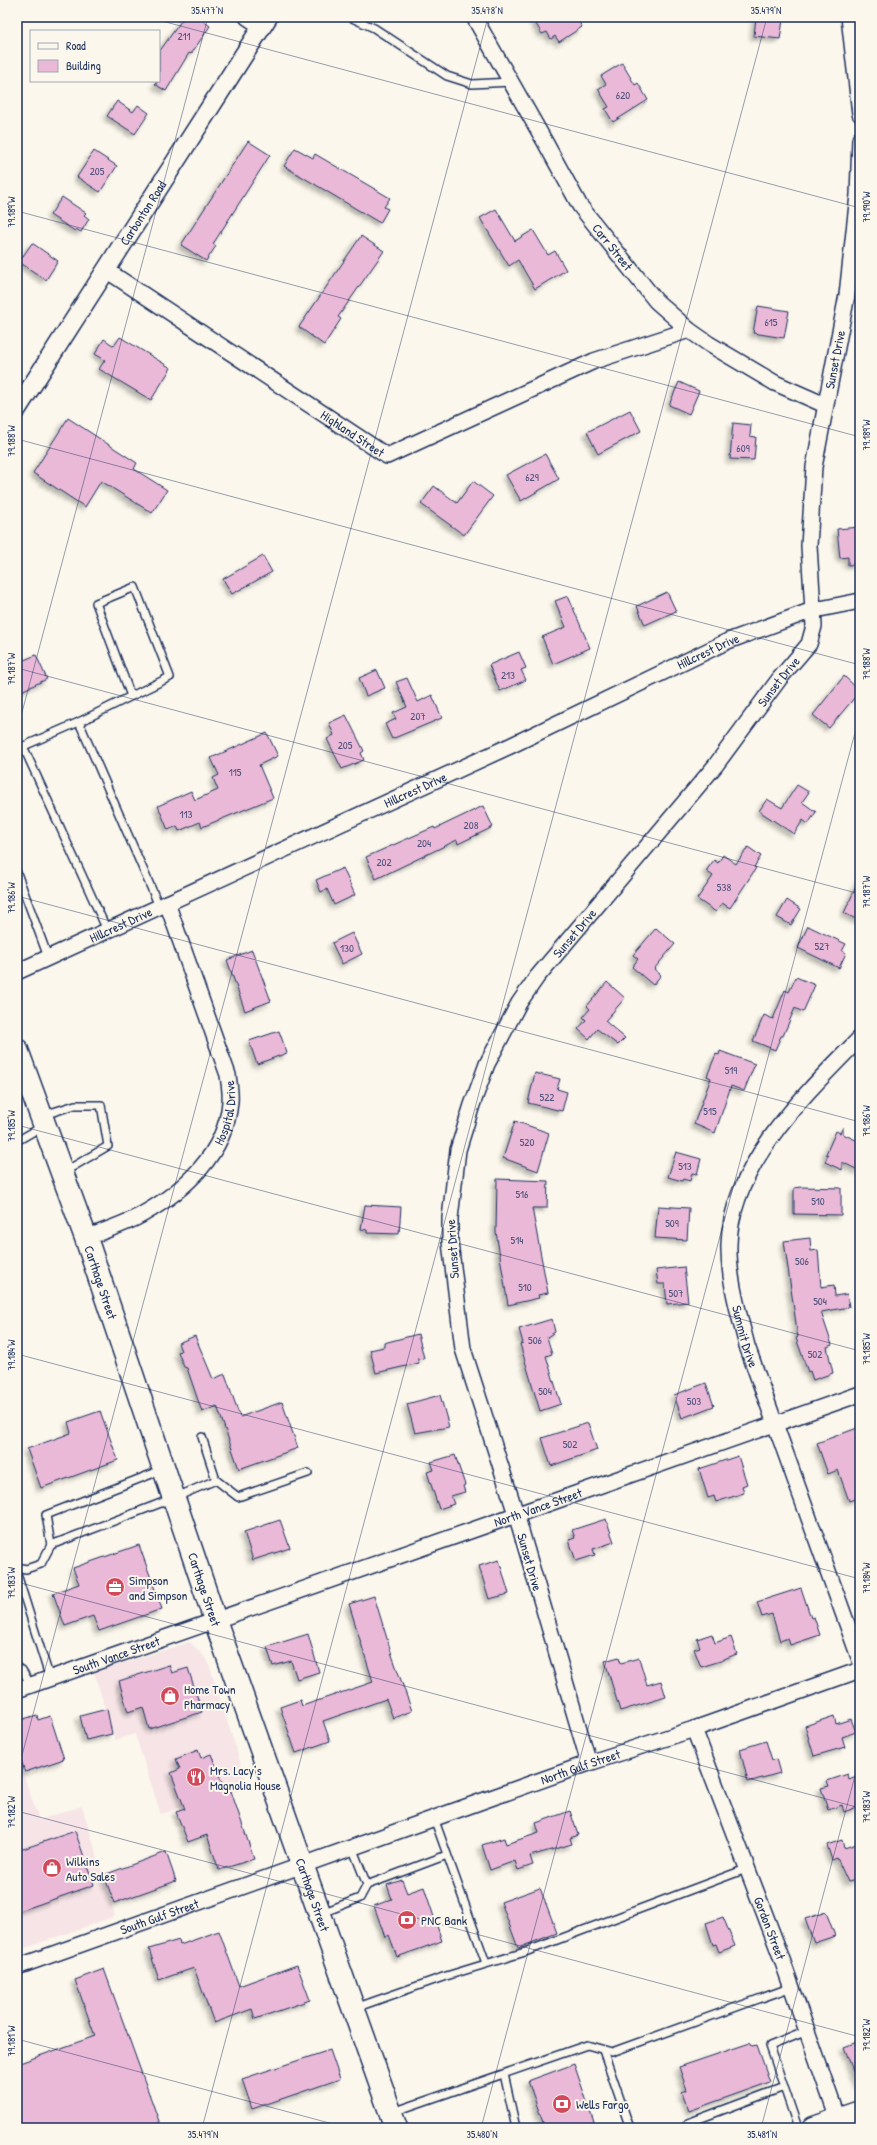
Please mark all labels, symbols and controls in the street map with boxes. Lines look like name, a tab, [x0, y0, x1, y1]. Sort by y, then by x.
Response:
text: 35.477°N	[191, 4, 223, 17]
text: 35.478°N	[471, 4, 503, 17]
text: 35.479°N	[751, 4, 781, 17]
house number: 211	[177, 29, 191, 43]
legend	[30, 30, 160, 82]
text: Road	[66, 37, 86, 54]
text: Building	[66, 57, 101, 74]
house number: 620	[616, 88, 630, 102]
house number: 205	[90, 164, 105, 178]
street label: Carbonton Road	[115, 177, 170, 249]
text: 79.190°W	[860, 191, 873, 223]
text: 79.189°W	[5, 196, 18, 227]
street label: Carr Street	[588, 220, 637, 275]
house number: 615	[764, 315, 778, 329]
street label: Sunset Drive	[820, 329, 849, 390]
street label: Highland Street	[317, 406, 389, 461]
text: 79.189°W	[860, 419, 873, 450]
text: 79.188°W	[5, 424, 18, 457]
house number: 609	[736, 441, 750, 455]
house number: 629	[525, 470, 539, 484]
street label: Hillcrest Drive	[674, 629, 742, 673]
text: 79.188°W	[860, 647, 873, 680]
text: 79.187°W	[5, 652, 18, 685]
street label: Sunset Drive	[753, 652, 804, 710]
house number: 213	[501, 668, 515, 682]
house number: 207	[410, 709, 426, 723]
house number: 205	[338, 738, 353, 752]
house number: 115	[229, 765, 242, 779]
street label: Hillcrest Drive	[381, 767, 449, 812]
house number: 113	[180, 807, 193, 821]
house number: 208	[464, 818, 479, 832]
house number: 204	[417, 836, 431, 850]
house number: 202	[376, 855, 392, 869]
text: 79.187°W	[860, 875, 873, 908]
house number: 538	[717, 880, 731, 894]
text: 79.186°W	[5, 882, 18, 914]
street label: Hillcrest Drive	[86, 902, 155, 947]
street label: Sunset Drive	[548, 904, 600, 961]
house number: 527	[814, 939, 830, 953]
house number: 130	[340, 941, 354, 955]
house number: 519	[725, 1063, 737, 1077]
street label: Hospital Drive	[209, 1080, 239, 1148]
house number: 522	[540, 1090, 554, 1104]
house number: 515	[703, 1104, 717, 1118]
text: 79.186°W	[860, 1105, 873, 1137]
text: 79.185°W	[5, 1109, 18, 1142]
house number: 520	[520, 1135, 534, 1149]
house number: 513	[678, 1159, 692, 1173]
house number: 516	[515, 1187, 529, 1201]
house number: 510	[811, 1194, 825, 1208]
house number: 509	[665, 1216, 679, 1230]
street label: Sunset Drive	[441, 1219, 463, 1279]
house number: 514	[511, 1233, 523, 1247]
street label: Carthage Street	[80, 1243, 122, 1322]
house number: 506	[795, 1254, 810, 1268]
house number: 510	[518, 1280, 532, 1294]
house number: 507	[668, 1286, 684, 1300]
house number: 504	[813, 1294, 827, 1308]
street label: Summit Drive	[728, 1304, 763, 1370]
text: 79.185°W	[860, 1332, 873, 1365]
house number: 506	[528, 1333, 543, 1347]
text: 79.184°W	[5, 1339, 18, 1370]
house number: 502	[808, 1347, 822, 1361]
house number: 504	[538, 1384, 552, 1398]
house number: 503	[687, 1394, 701, 1408]
house number: 502	[563, 1437, 577, 1451]
street label: North Vance Street	[491, 1483, 585, 1531]
street label: Sunset Drive	[513, 1531, 547, 1593]
street label: Carthage Street	[184, 1550, 226, 1629]
text: 79.184°W	[860, 1562, 873, 1593]
text: 79.183°W	[5, 1566, 18, 1599]
place label: Simpson and Simpson	[129, 1571, 188, 1604]
office icon: Simpson and Simpson	[104, 1576, 126, 1598]
street label: South Vance Street	[70, 1631, 163, 1679]
place label: Home Town Pharmacy	[184, 1680, 236, 1713]
shop icon: Home Town Pharmacy	[159, 1685, 181, 1707]
street label: North Gulf Street	[538, 1744, 623, 1789]
place label: Mrs. Lacy’s Magnolia House	[210, 1761, 281, 1794]
restaurant icon: Mrs. Lacy’s Magnolia House	[185, 1766, 207, 1788]
text: 79.183°W	[860, 1790, 873, 1823]
text: 79.182°W	[5, 1795, 18, 1828]
place label: Wilkins Auto Sales	[66, 1852, 115, 1885]
street label: Carthage Street	[292, 1856, 334, 1934]
shop icon: Wilkins Auto Sales	[41, 1857, 63, 1879]
street label: South Gulf Street	[117, 1894, 201, 1939]
street label: Gordon Street	[750, 1894, 790, 1962]
bank icon: PNC Bank	[396, 1909, 418, 1931]
place label: PNC Bank	[421, 1911, 468, 1929]
text: 79.182°W	[860, 2018, 873, 2051]
text: 79.181°W	[5, 2025, 18, 2056]
bank icon: Wells Fargo	[551, 2093, 573, 2115]
place label: Wells Fargo	[576, 2095, 629, 2113]
text: 35.479°N	[188, 2128, 218, 2141]
text: 35.480°N	[466, 2128, 498, 2141]
text: 35.481°N	[747, 2128, 777, 2141]

